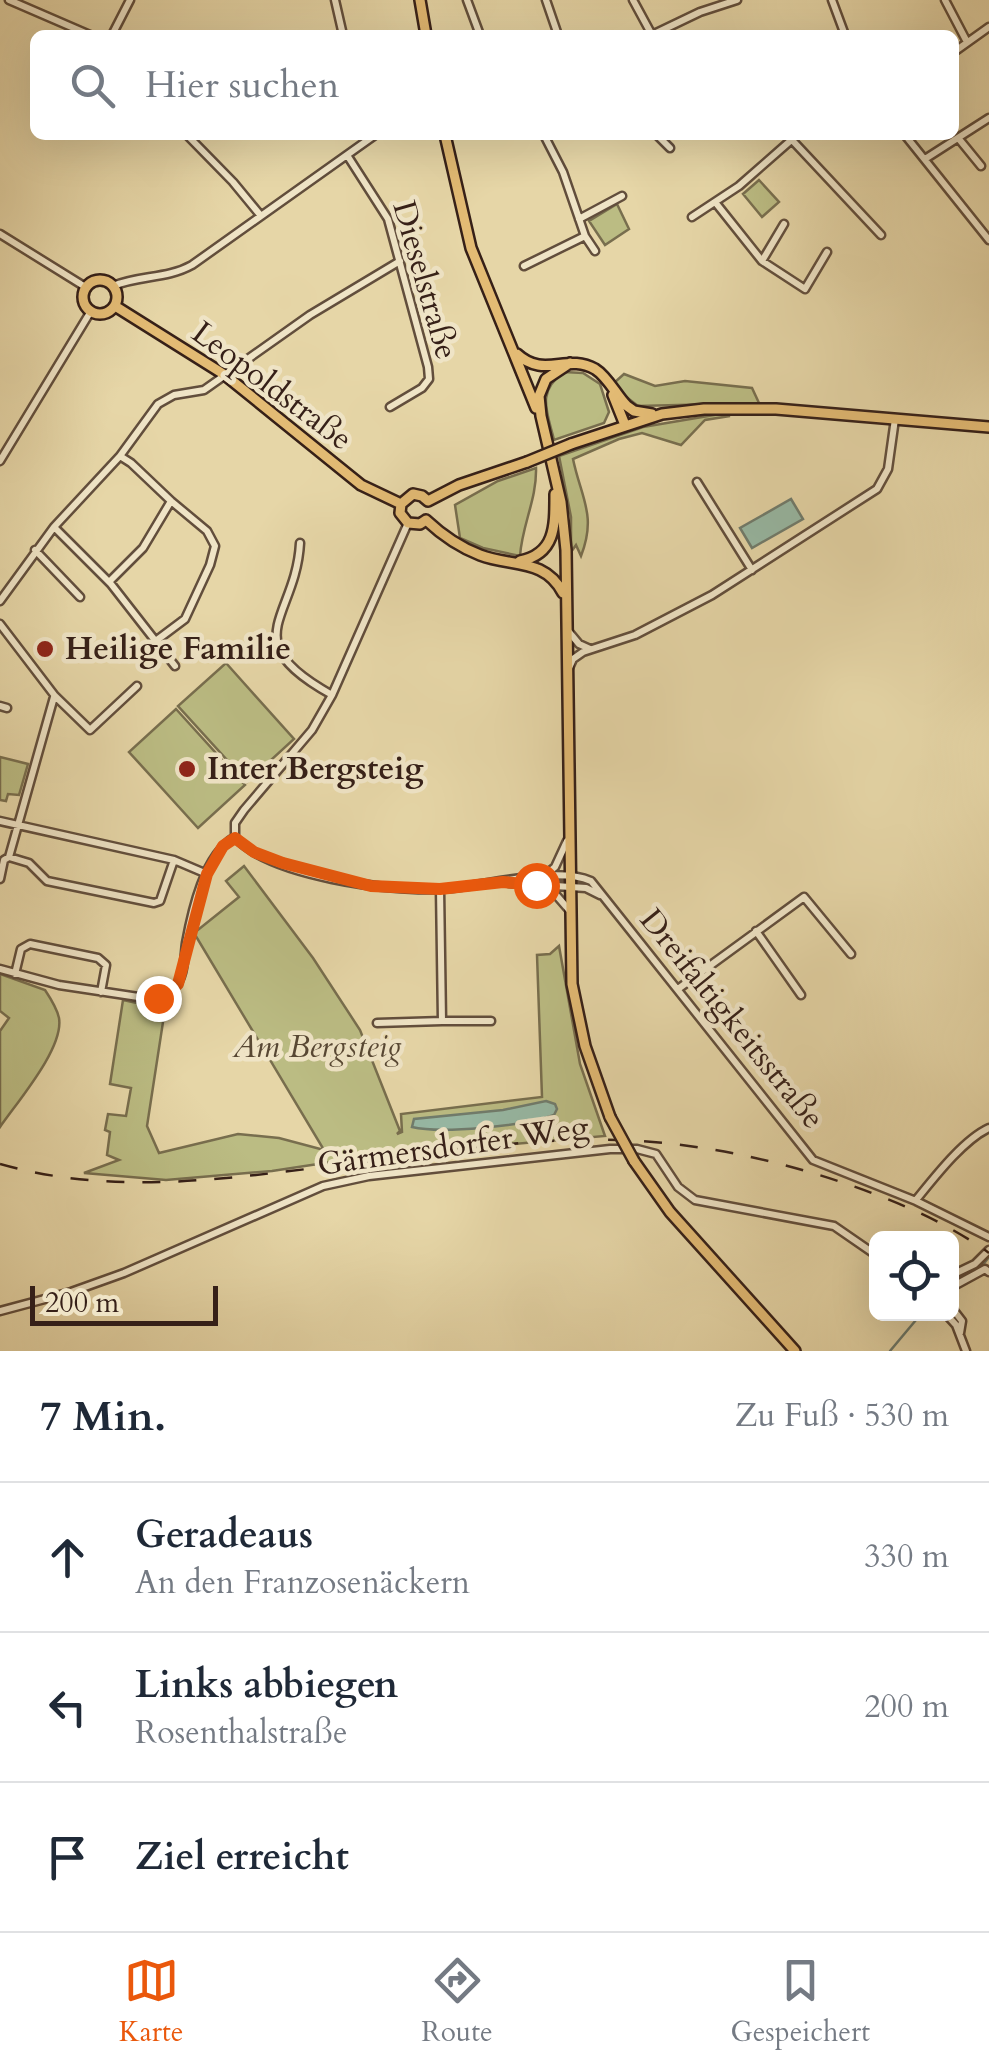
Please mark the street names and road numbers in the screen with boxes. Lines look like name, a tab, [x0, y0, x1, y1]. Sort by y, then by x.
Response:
street label: Dieselstraße	[381, 196, 469, 364]
street label: Leopoldstraße	[183, 311, 361, 461]
street label: Dreifaltigkeitsstraße	[630, 900, 834, 1138]
street label: Gärmersdorfer Weg	[315, 1105, 592, 1187]

